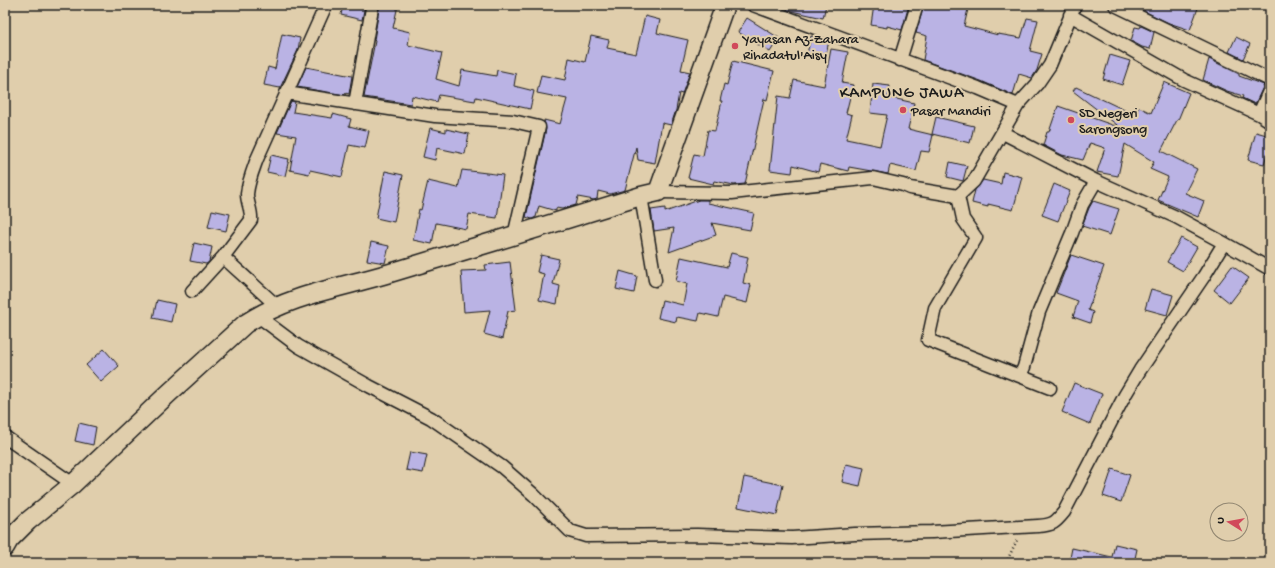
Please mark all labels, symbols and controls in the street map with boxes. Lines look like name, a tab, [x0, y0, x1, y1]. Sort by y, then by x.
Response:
place label: Yayasan Az-Zahara Rihadatul'Aisy	[741, 32, 860, 65]
marker: Yayasan Az-Zahara Rihadatul'Aisy	[730, 41, 740, 51]
district label: KAMPUNG JAWA	[840, 85, 965, 104]
place label: Pasar Mandiri	[910, 104, 991, 121]
marker: Pasar Mandiri	[898, 105, 908, 115]
place label: SD Negeri Sarongsong	[1079, 106, 1147, 139]
marker: SD Negeri Sarongsong	[1066, 115, 1076, 125]
north arrow	[1209, 502, 1249, 542]
text: U	[1215, 516, 1228, 525]

